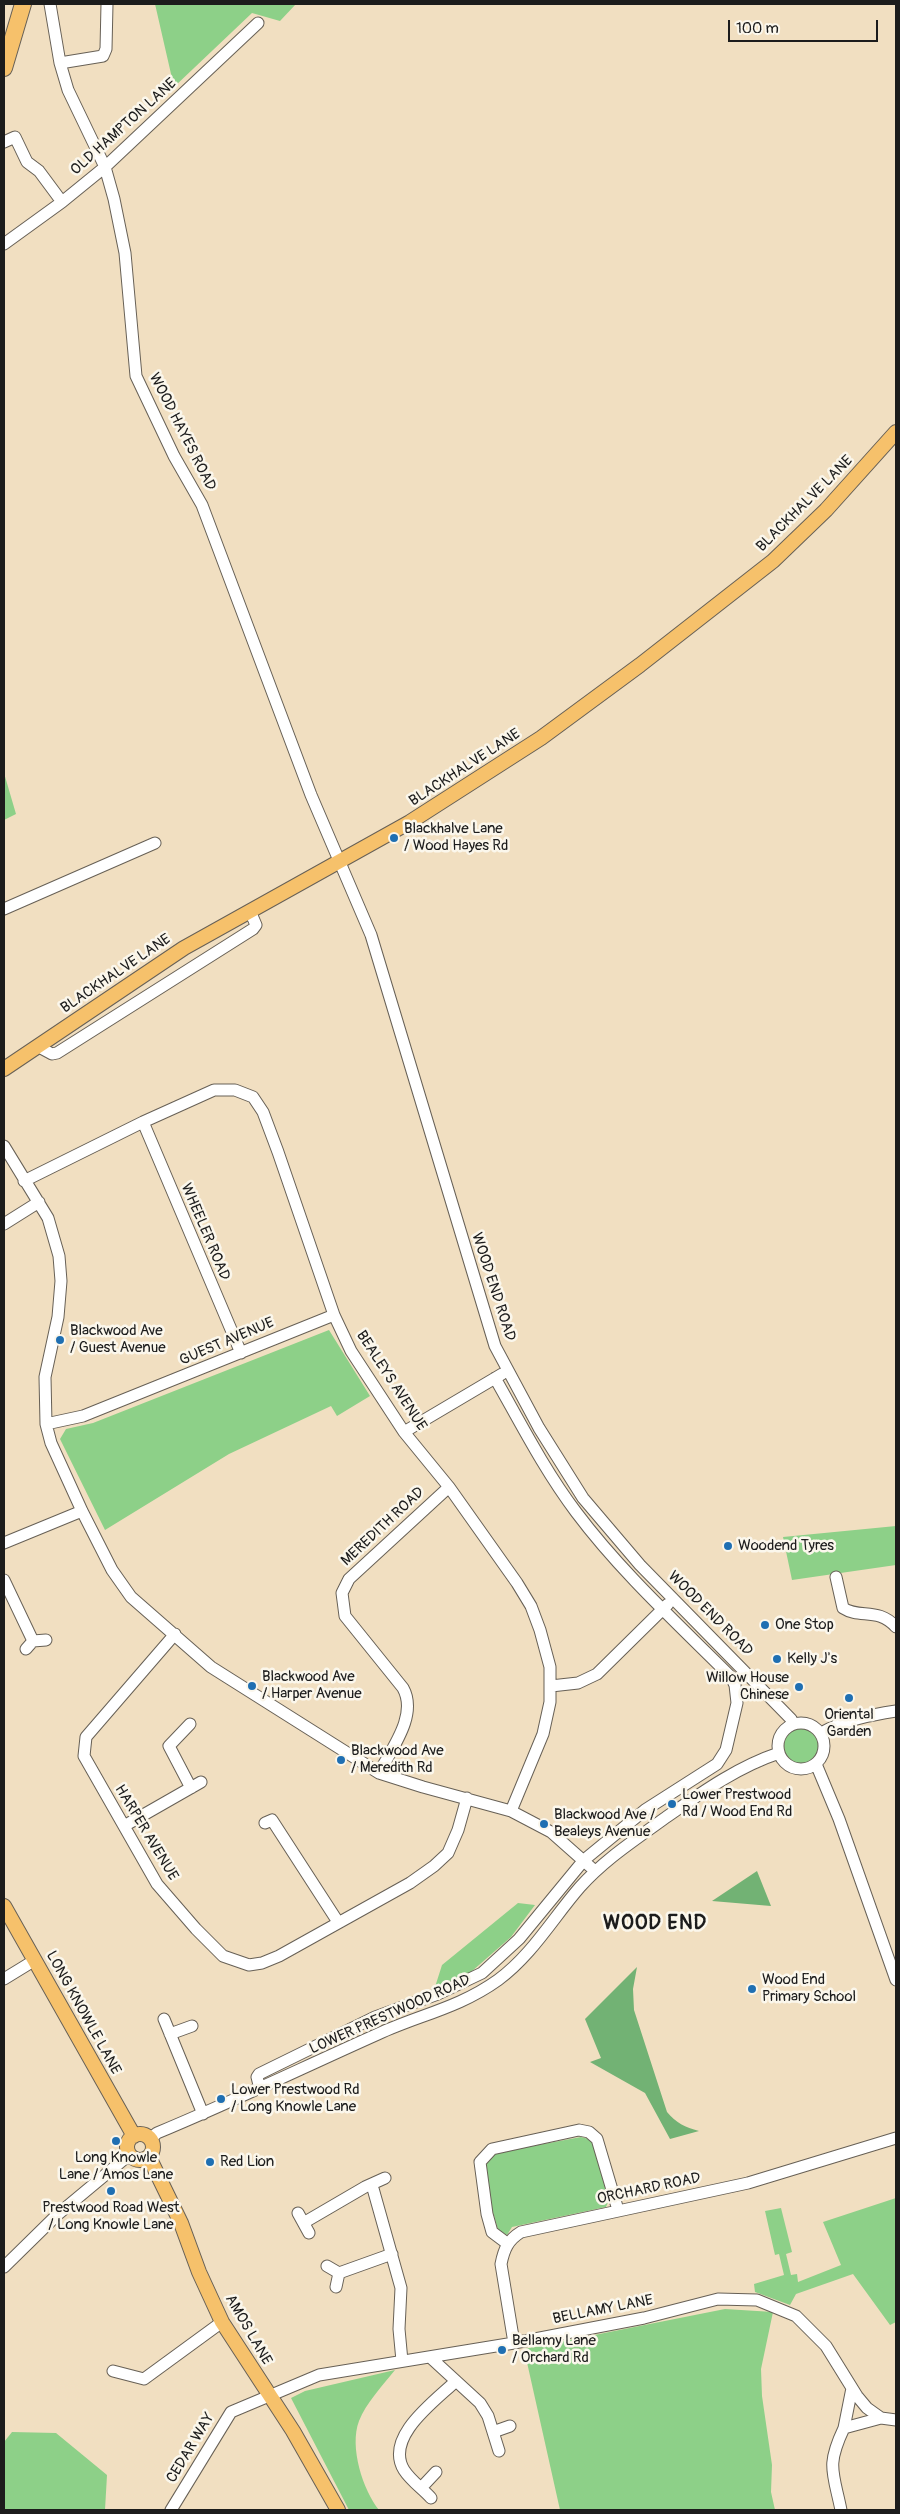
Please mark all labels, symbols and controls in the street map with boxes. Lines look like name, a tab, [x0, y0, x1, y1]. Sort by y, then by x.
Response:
scale bar	[730, 10, 880, 42]
text: 100 m	[736, 19, 779, 38]
street label: OLD HAMPTON LANE	[67, 75, 181, 179]
street label: WOOD HAYES ROAD	[145, 370, 219, 494]
street label: BLACKHALVE LANE	[753, 452, 857, 556]
street label: BLACKHALVE LANE	[406, 725, 524, 811]
place label: Blackhalve Lane / Wood Hayes Rd	[404, 820, 508, 855]
marker: Blackhalve Lane / Wood Hayes Rd	[388, 832, 400, 844]
street label: BLACKHALVE LANE	[58, 931, 174, 1017]
street label: WHEELER ROAD	[177, 1181, 233, 1283]
street label: WOOD END ROAD	[467, 1231, 519, 1343]
street label: GUEST AVENUE	[177, 1314, 277, 1370]
place label: Blackwood Ave / Guest Avenue	[70, 1322, 166, 1357]
street label: BEALEYS AVENUE	[352, 1328, 430, 1434]
marker: Blackwood Ave / Guest Avenue	[54, 1334, 66, 1346]
street label: MEREDITH ROAD	[338, 1484, 428, 1570]
place label: Woodend Tyres	[738, 1537, 834, 1555]
marker: Woodend Tyres	[722, 1540, 734, 1552]
street label: WOOD END ROAD	[664, 1568, 756, 1660]
place label: One Stop	[775, 1616, 834, 1634]
marker: One Stop	[759, 1619, 771, 1631]
place label: Kelly J's	[787, 1650, 837, 1668]
marker: Kelly J's	[771, 1653, 783, 1665]
place label: Blackwood Ave / Harper Avenue	[262, 1668, 362, 1703]
place label: Willow House Chinese	[706, 1669, 789, 1704]
marker: Blackwood Ave / Harper Avenue	[246, 1680, 258, 1692]
marker: Willow House Chinese	[793, 1681, 805, 1693]
marker: Oriental Garden	[843, 1692, 855, 1704]
place label: Oriental Garden	[824, 1706, 874, 1741]
place label: Blackwood Ave / Meredith Rd	[351, 1742, 444, 1777]
marker: Blackwood Ave / Meredith Rd	[335, 1754, 347, 1766]
street label: HARPER AVENUE	[110, 1782, 182, 1884]
place label: Lower Prestwood Rd / Wood End Rd	[682, 1786, 792, 1821]
marker: Lower Prestwood Rd / Wood End Rd	[666, 1798, 678, 1810]
place label: Blackwood Ave / Bealeys Avenue	[554, 1806, 655, 1841]
marker: Blackwood Ave / Bealeys Avenue	[538, 1818, 550, 1830]
district label: WOOD END	[602, 1912, 708, 1936]
street label: LONG KNOWLE LANE	[42, 1948, 124, 2078]
street label: LOWER PRESTWOOD ROAD	[307, 1971, 473, 2059]
place label: Wood End Primary School	[762, 1971, 856, 2006]
marker: Wood End Primary School	[746, 1983, 758, 1995]
place label: Lower Prestwood Rd / Long Knowle Lane	[231, 2081, 360, 2116]
marker: Lower Prestwood Rd / Long Knowle Lane	[215, 2093, 227, 2105]
marker: Long Knowle Lane / Amos Lane	[110, 2135, 122, 2147]
place label: Long Knowle Lane / Amos Lane	[59, 2149, 173, 2184]
place label: Red Lion	[220, 2153, 274, 2171]
marker: Red Lion	[204, 2156, 216, 2168]
street label: ORCHARD ROAD	[596, 2169, 702, 2209]
marker: Prestwood Road West / Long Knowle Lane	[105, 2185, 117, 2197]
place label: Prestwood Road West / Long Knowle Lane	[42, 2199, 180, 2234]
street label: BELLAMY LANE	[551, 2291, 655, 2329]
street label: AMOS LANE	[221, 2292, 275, 2368]
place label: Bellamy Lane / Orchard Rd	[512, 2332, 596, 2367]
marker: Bellamy Lane / Orchard Rd	[496, 2344, 508, 2356]
street label: CEDAR WAY	[163, 2410, 219, 2486]

